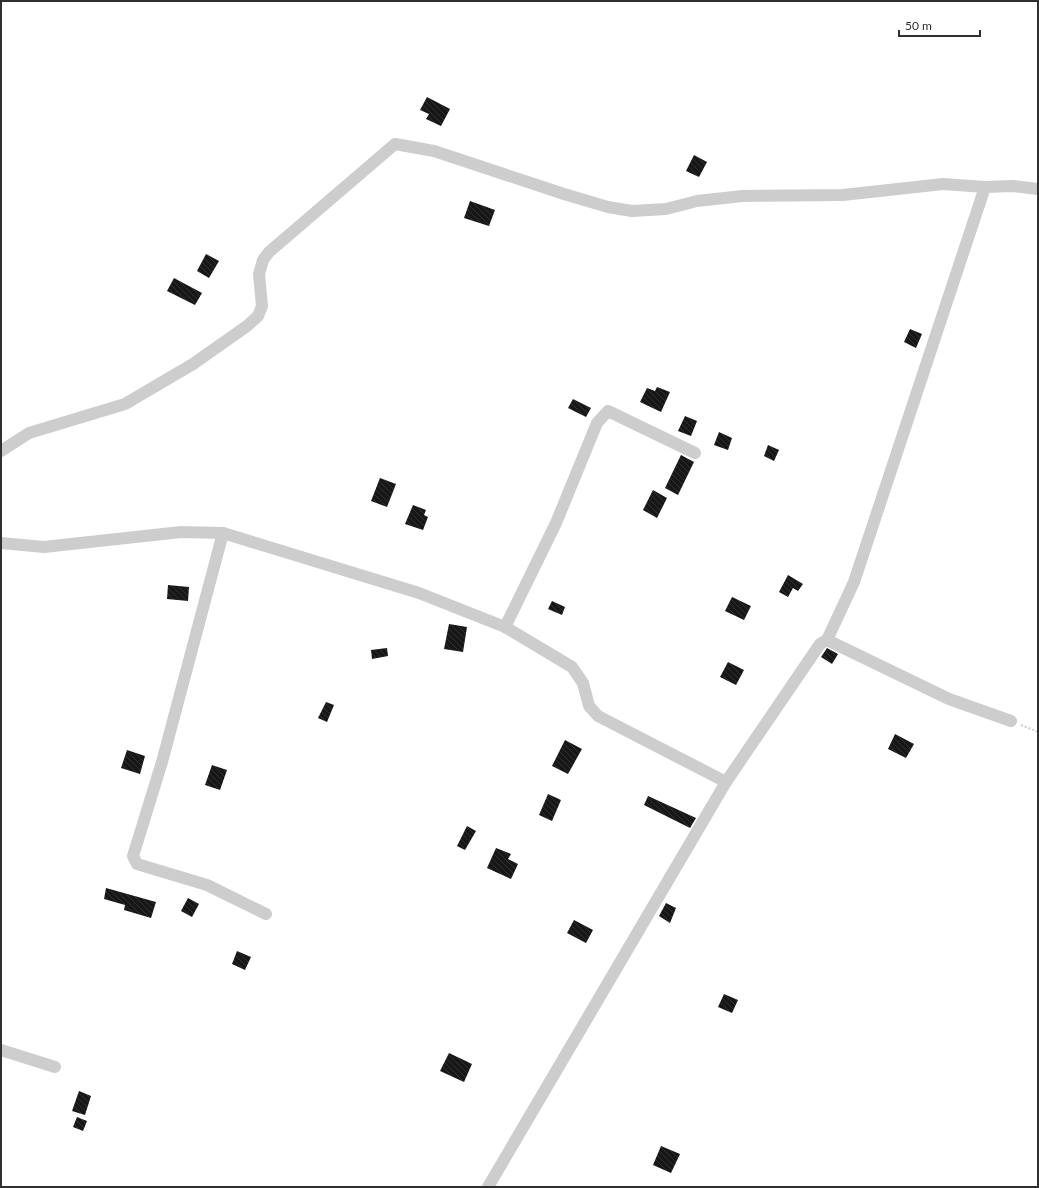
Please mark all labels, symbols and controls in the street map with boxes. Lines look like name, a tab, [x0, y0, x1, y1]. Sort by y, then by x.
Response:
scale bar	[899, 12, 980, 38]
text: 50 m	[905, 18, 932, 33]

